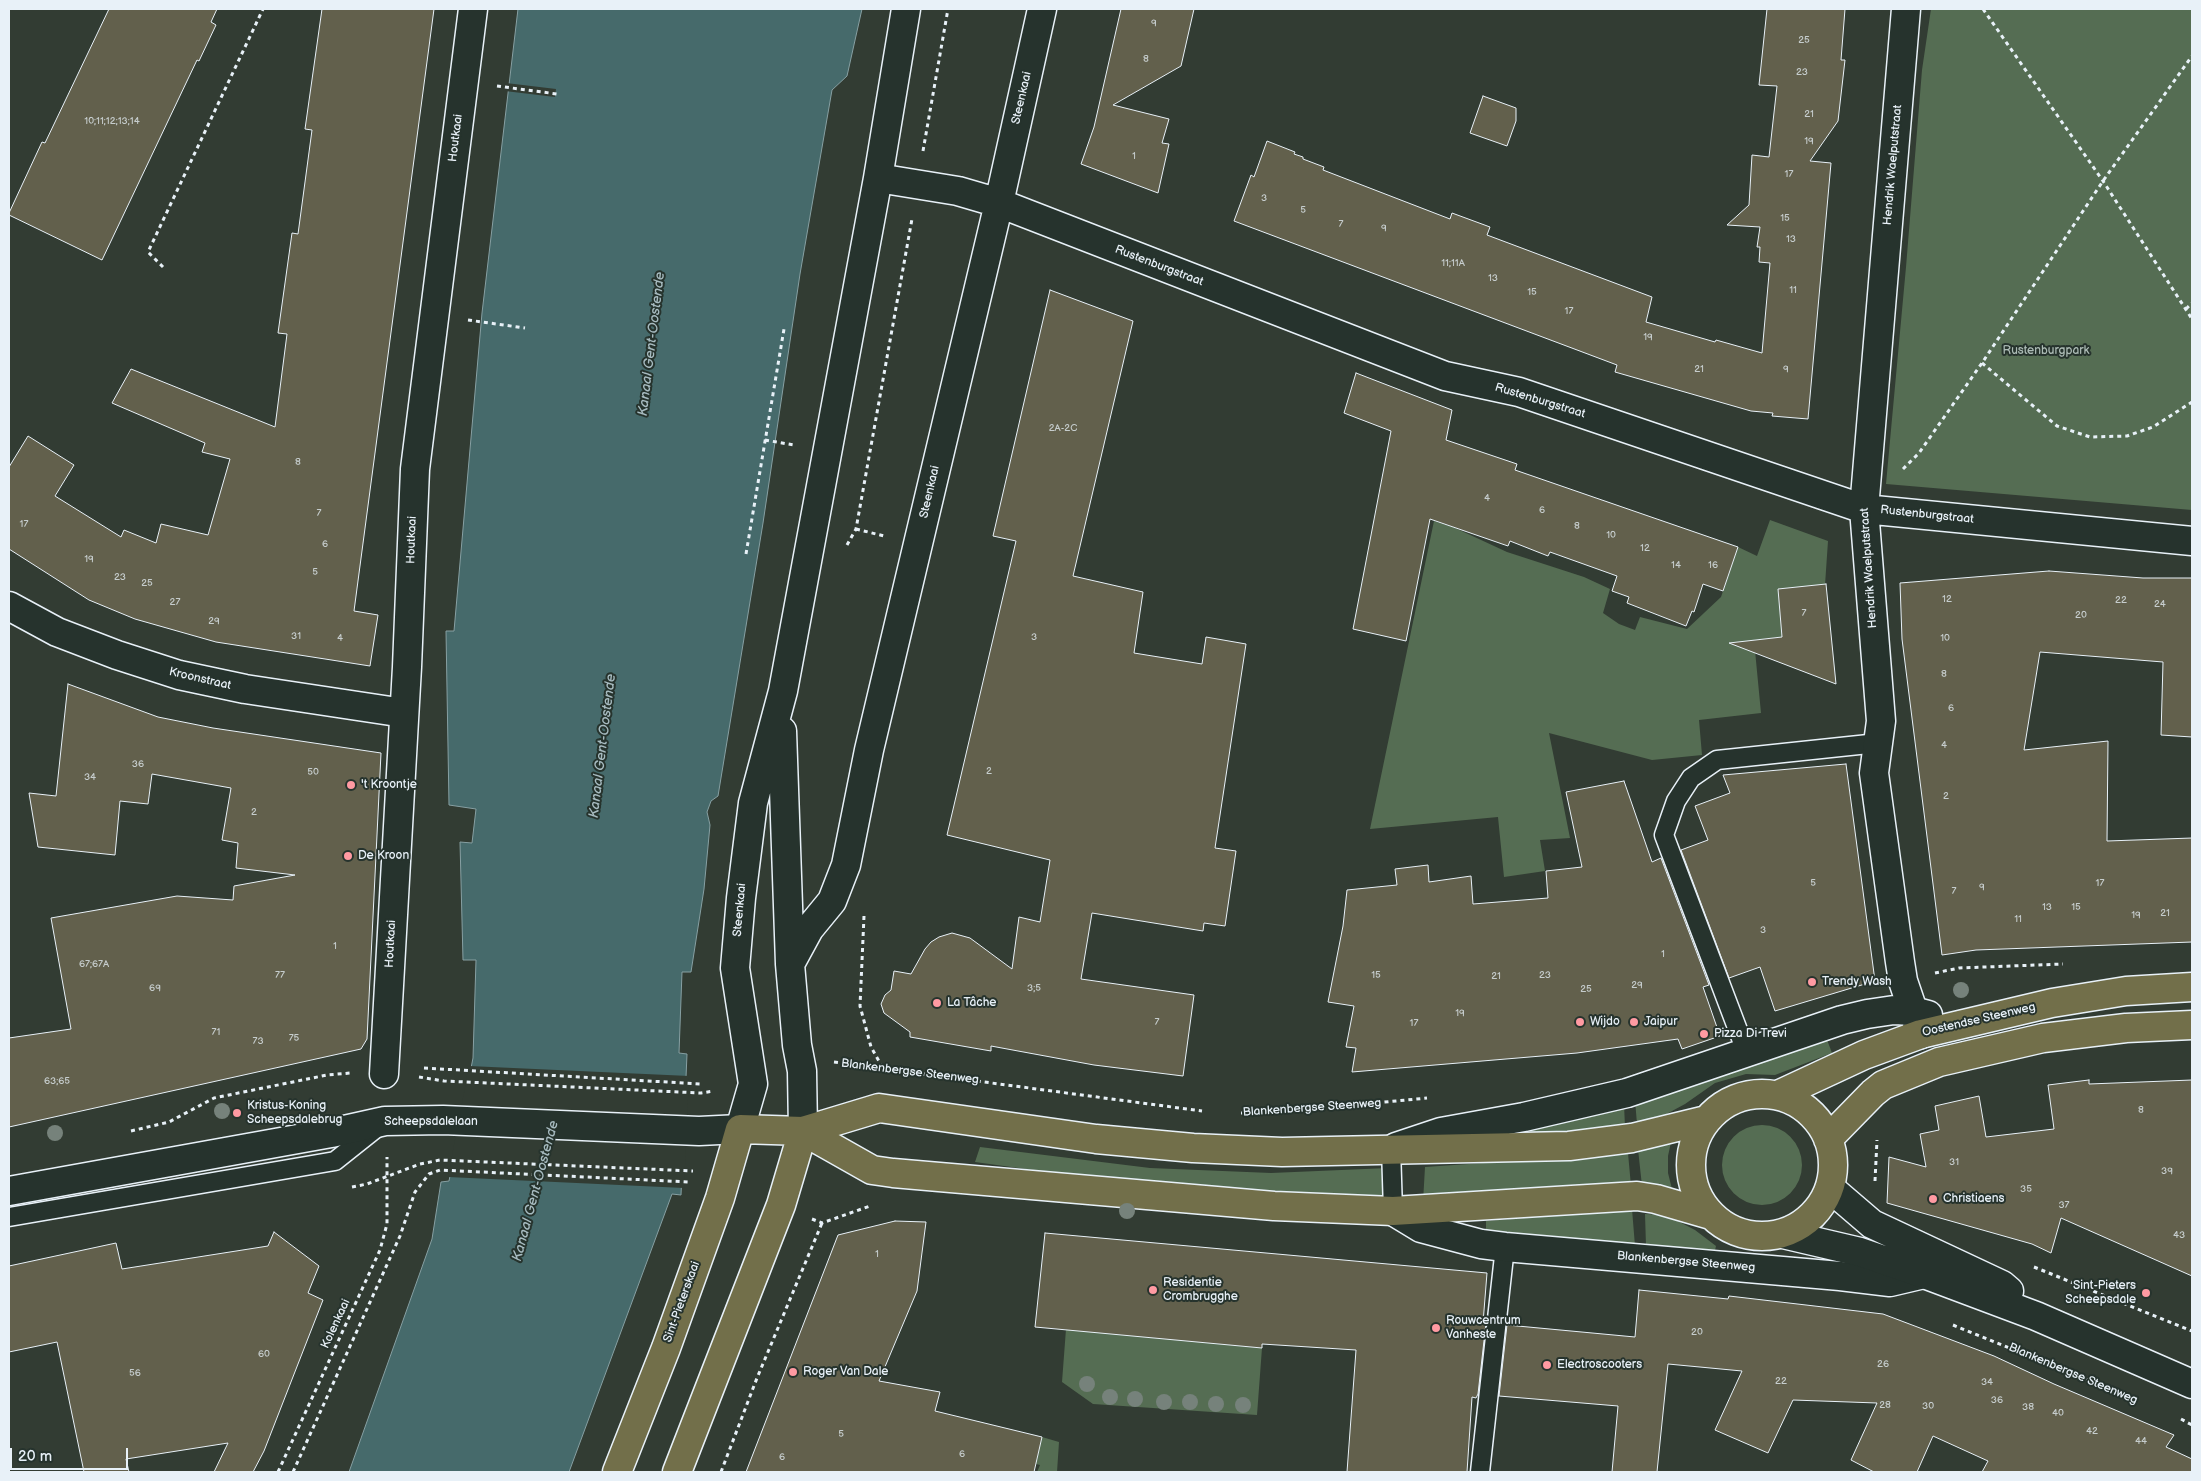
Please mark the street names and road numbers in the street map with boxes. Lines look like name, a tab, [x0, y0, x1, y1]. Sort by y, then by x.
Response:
street label: Steenkaai	[1009, 70, 1035, 126]
street label: Hendrik Waelputstraat	[1881, 104, 1905, 226]
street label: Houtkaai	[446, 113, 466, 163]
street label: Rustenburgstraat	[1113, 242, 1205, 290]
street label: Rustenburgstraat	[1493, 380, 1587, 422]
street label: Steenkaai	[917, 464, 943, 520]
street label: Rustenburgstraat	[1880, 503, 1974, 527]
street label: Hendrik Waelputstraat	[1858, 507, 1880, 629]
street label: Houtkaai	[404, 516, 420, 564]
street label: Kroonstraat	[168, 665, 232, 693]
street label: Steenkaai	[730, 883, 750, 937]
street label: Houtkaai	[383, 920, 399, 968]
street label: Oostendse Steenweg	[1921, 1000, 2037, 1040]
street label: Blankenbergse Steenweg	[840, 1056, 980, 1088]
street label: Blankenbergse Steenweg	[1242, 1096, 1382, 1120]
street label: Scheepsdalelaan	[384, 1115, 478, 1129]
street label: Blankenbergse Steenweg	[1616, 1249, 1756, 1275]
street label: Sint-Pieterskaai	[661, 1260, 703, 1344]
street label: Kolenkaai	[318, 1297, 354, 1351]
street label: Blankenbergse Steenweg	[2006, 1340, 2140, 1408]

